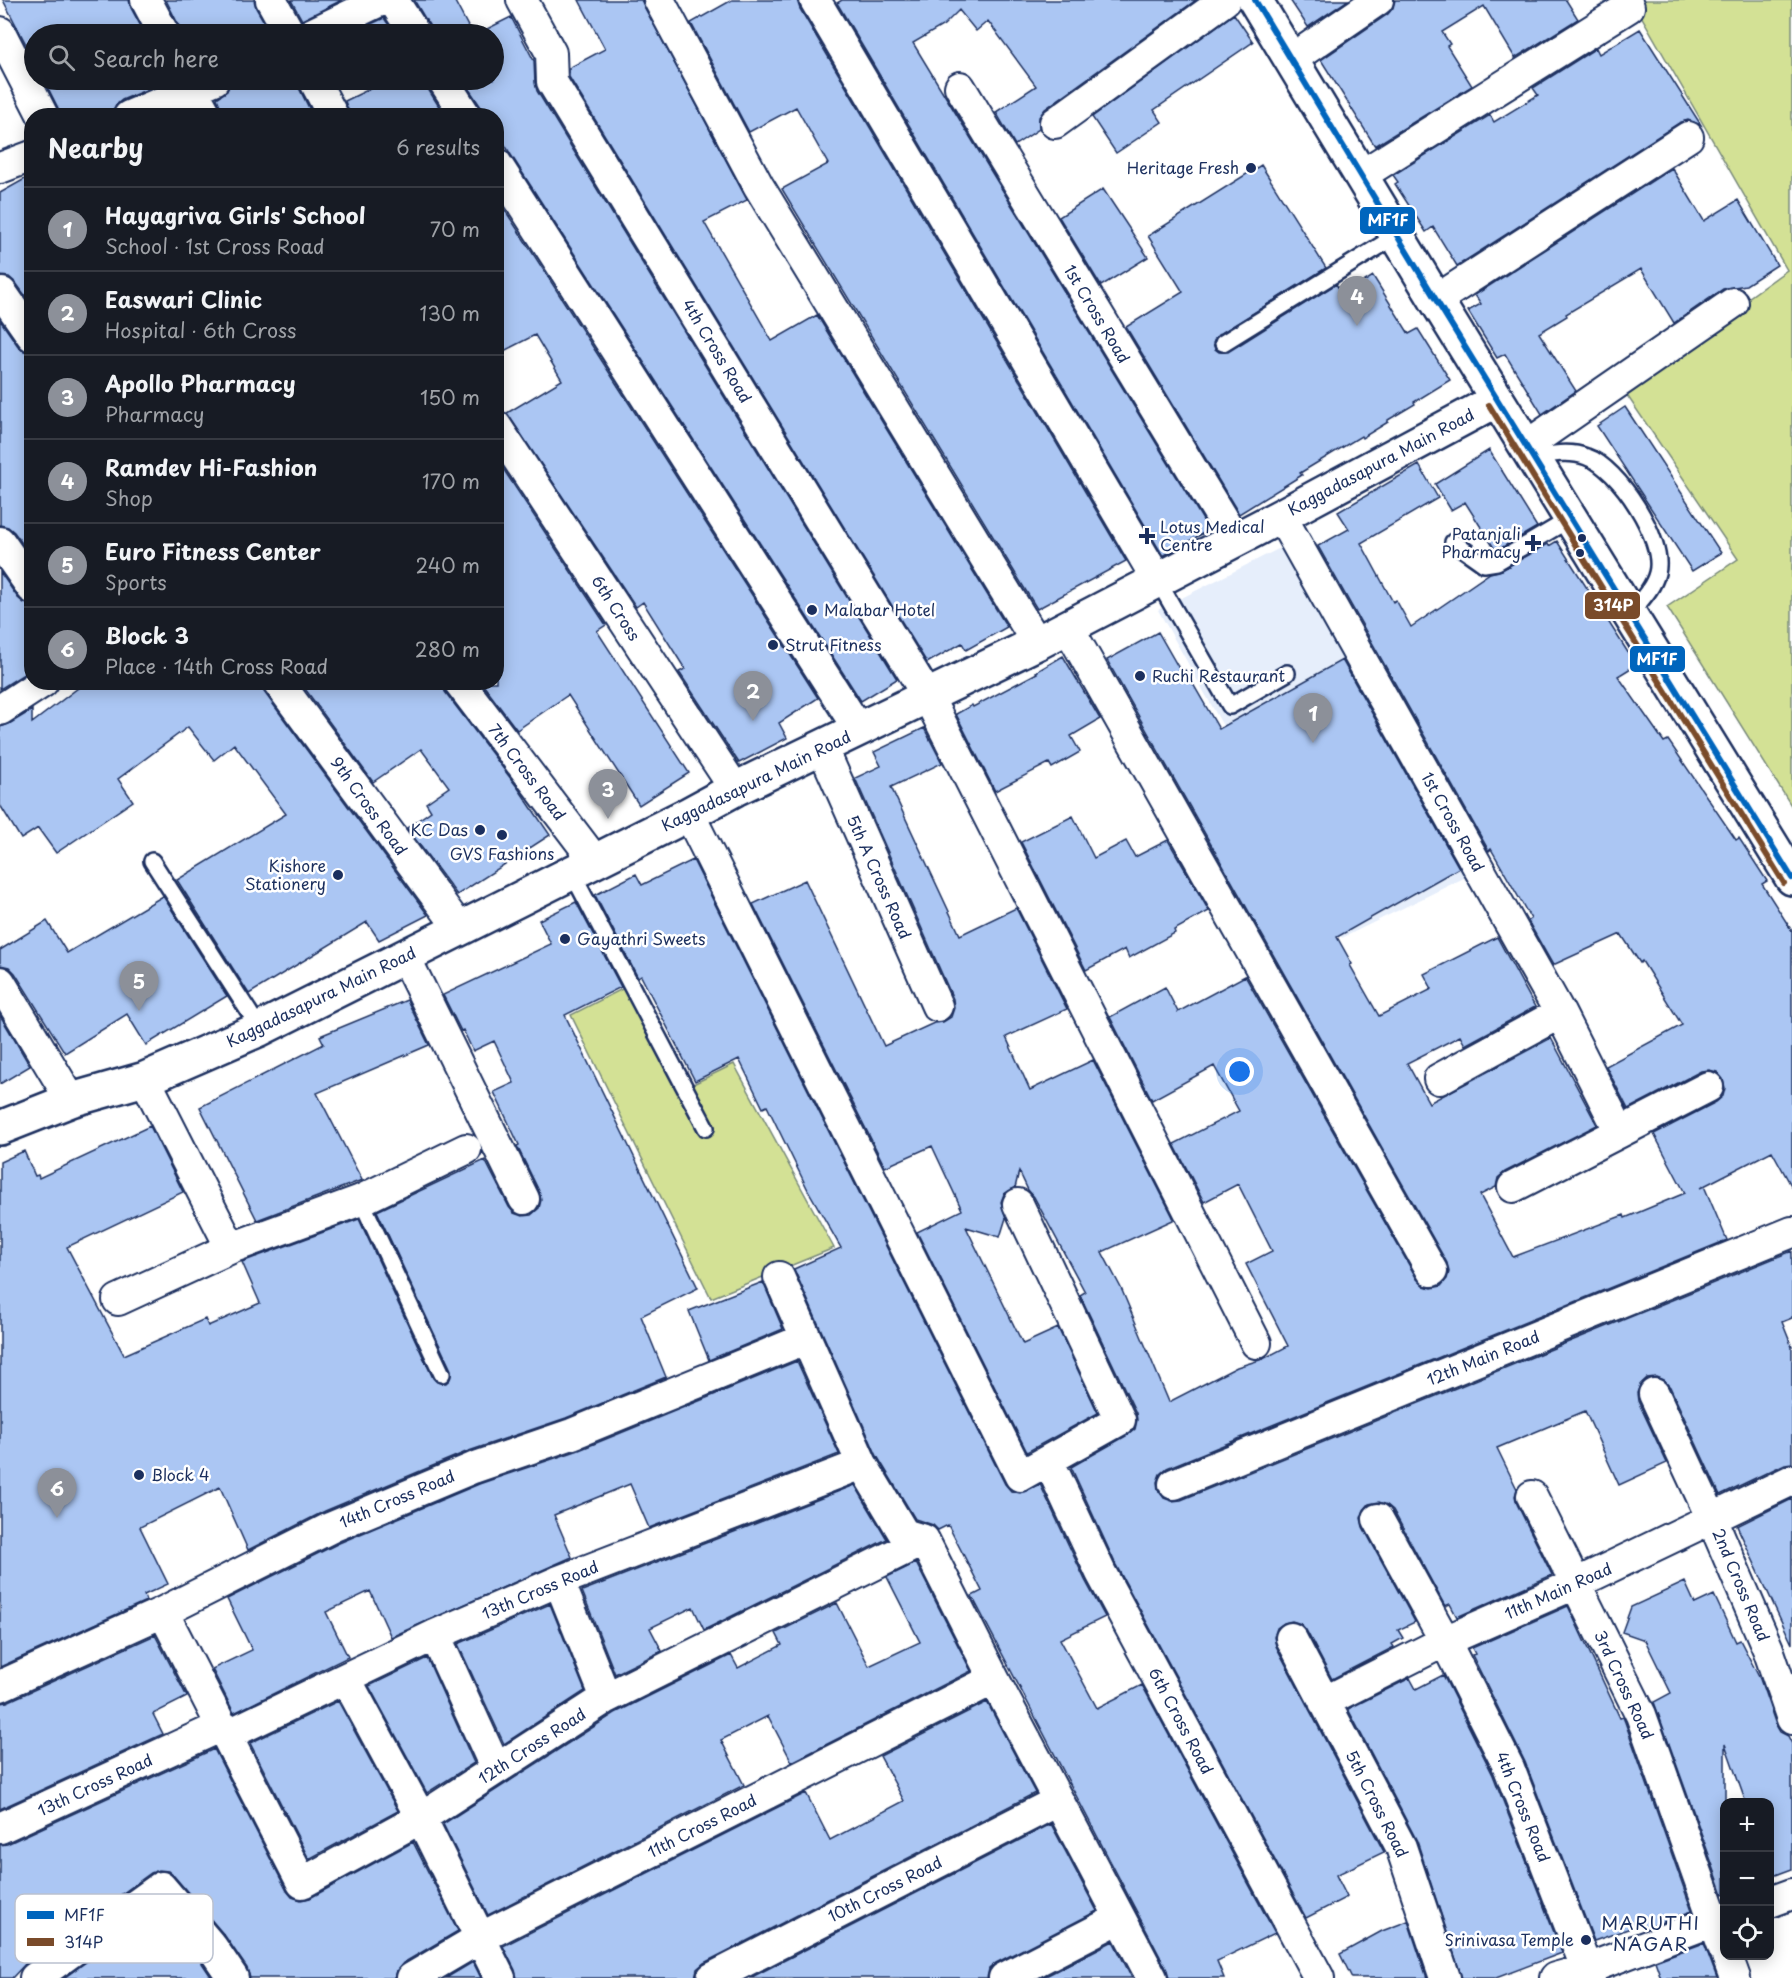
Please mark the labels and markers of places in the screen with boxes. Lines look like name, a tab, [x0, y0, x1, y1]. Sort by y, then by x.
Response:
place label: Heritage Fresh	[1127, 155, 1239, 179]
marker: Heritage Fresh	[1244, 161, 1258, 175]
pin: 4	[1338, 276, 1376, 326]
place label: Lotus Medical Centre	[1160, 514, 1265, 556]
place label: Patanjali Pharmacy	[1441, 521, 1521, 563]
marker: Lotus Medical Centre	[1138, 527, 1156, 545]
unlabelled marker	[1576, 532, 1588, 544]
marker: Patanjali Pharmacy	[1526, 536, 1540, 550]
unlabelled marker	[1574, 547, 1586, 559]
place label: Malabar Hotel	[824, 597, 935, 621]
marker: Malabar Hotel	[805, 603, 819, 617]
place label: Strut Fitness	[785, 632, 881, 656]
marker: Strut Fitness	[766, 638, 780, 652]
place label: Ruchi Restaurant	[1152, 663, 1285, 687]
marker: Ruchi Restaurant	[1133, 669, 1147, 683]
pin: 2	[734, 672, 772, 721]
pin: 1	[1294, 694, 1332, 743]
pin: 3	[588, 770, 628, 819]
place label: KC Das	[410, 817, 468, 841]
marker: KC Das	[473, 823, 487, 837]
marker: GVS Fashions	[495, 828, 509, 842]
place label: GVS Fashions	[450, 841, 554, 865]
place label: Kishore Stationery	[245, 853, 326, 895]
marker: Kishore Stationery	[331, 868, 345, 882]
place label: Gayathri Sweets	[577, 926, 706, 950]
marker: Gayathri Sweets	[558, 932, 572, 946]
pin: 5	[120, 962, 158, 1011]
place label: Block 4	[151, 1462, 210, 1486]
pin: 6	[38, 1468, 76, 1518]
marker: Block 4	[132, 1468, 146, 1482]
place label: Srinivasa Temple	[1444, 1927, 1574, 1951]
marker: Srinivasa Temple	[1579, 1933, 1593, 1947]

